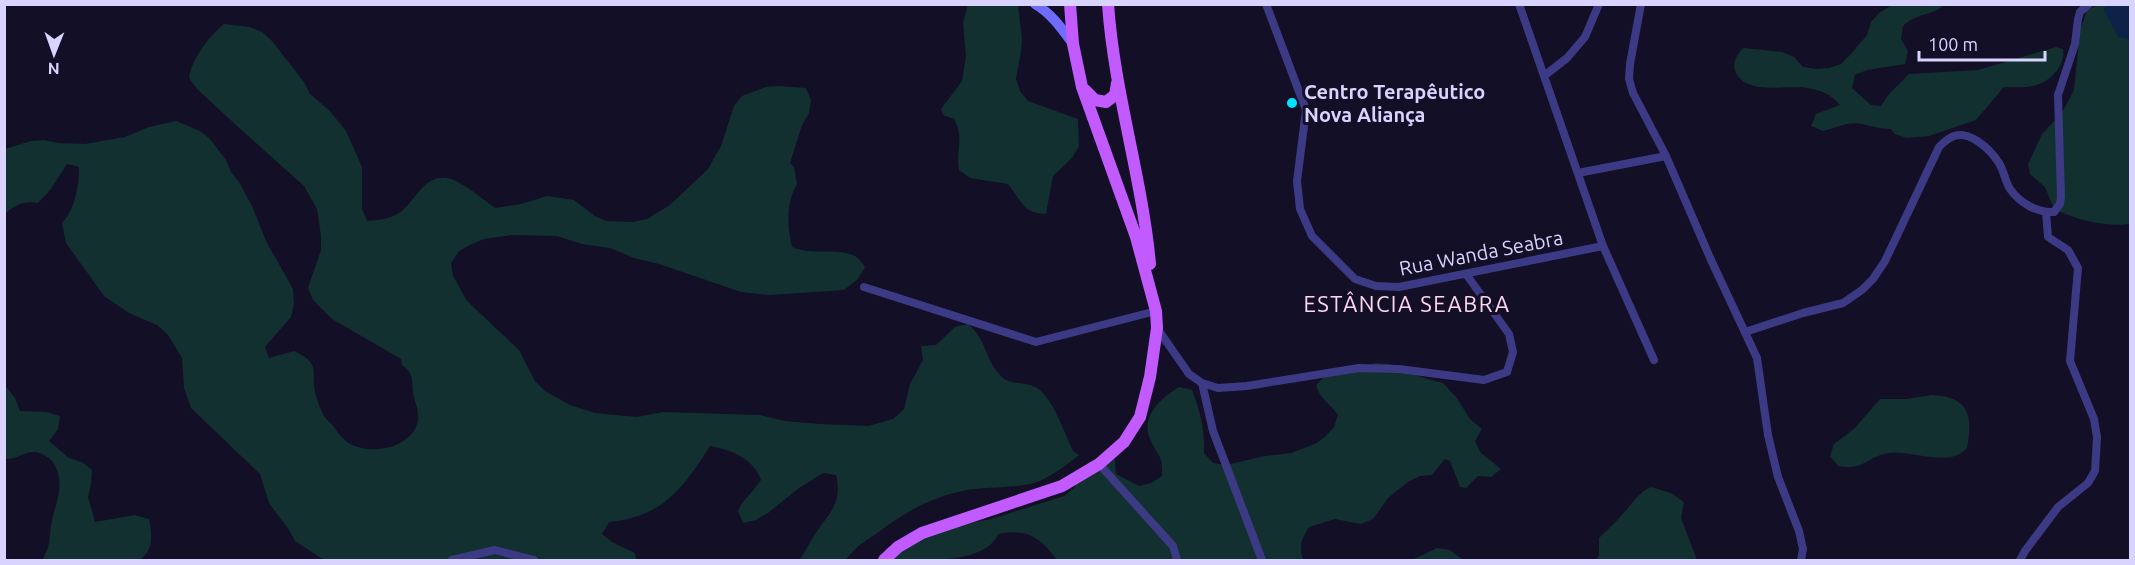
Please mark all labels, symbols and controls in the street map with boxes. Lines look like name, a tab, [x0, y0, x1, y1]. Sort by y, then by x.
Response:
north arrow	[24, 24, 84, 84]
scale bar	[1919, 24, 2045, 62]
text: 100 m	[1928, 34, 1978, 54]
text: N	[48, 60, 60, 78]
place label: Centro Terapêutico Nova Aliança	[1304, 80, 1485, 126]
marker: Centro Terapêutico Nova Aliança	[1285, 96, 1299, 110]
street label: Rua Wanda Seabra	[1397, 225, 1565, 280]
district label: ESTÂNCIA SEABRA	[1304, 290, 1510, 316]

